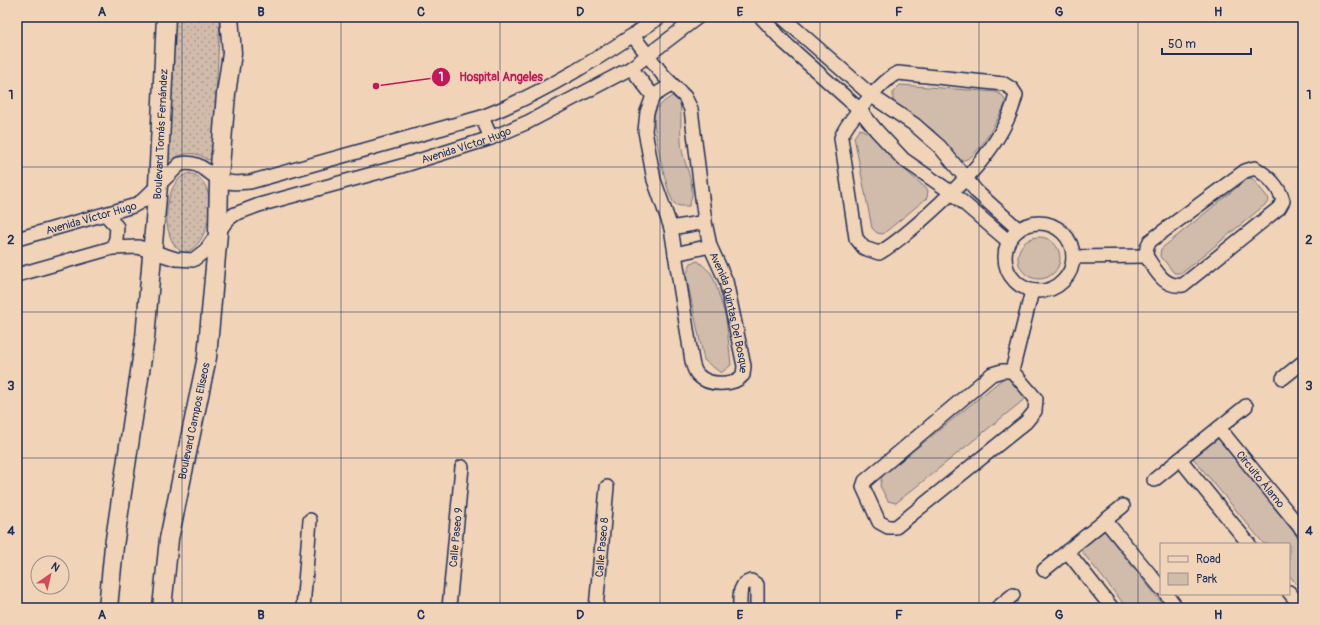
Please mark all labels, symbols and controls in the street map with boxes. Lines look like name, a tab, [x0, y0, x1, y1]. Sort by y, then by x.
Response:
text: A	[98, 4, 107, 20]
text: B	[257, 4, 265, 20]
text: C	[417, 4, 425, 20]
text: D	[576, 4, 584, 20]
text: E	[737, 4, 744, 20]
text: F	[895, 4, 903, 20]
text: G	[1055, 4, 1064, 20]
text: H	[1214, 4, 1222, 20]
scale bar	[1162, 30, 1251, 56]
text: 50 m	[1168, 37, 1196, 52]
callout: Hospital Angeles	[431, 65, 551, 89]
street label: Boulevard Tomás Fernández	[150, 68, 170, 200]
text: 1	[439, 70, 443, 85]
text: Hospital Angeles	[459, 70, 544, 85]
text: 1	[8, 87, 14, 103]
text: 1	[1306, 87, 1312, 103]
street label: Avenida Víctor Hugo	[420, 124, 513, 166]
street label: Avenida Víctor Hugo	[44, 199, 139, 237]
text: 2	[7, 232, 15, 248]
text: 2	[1305, 232, 1313, 248]
street label: Avenida Quintas Del Bosque	[707, 250, 751, 374]
street label: Boulevard Campos Eliseos	[175, 361, 212, 480]
text: 3	[7, 378, 15, 394]
text: 3	[1305, 378, 1313, 394]
street label: Circuito Álamo	[1234, 448, 1288, 510]
street label: Calle Paseo 9	[446, 506, 465, 568]
street label: Calle Paseo 8	[592, 516, 611, 578]
text: 4	[7, 523, 15, 539]
text: 4	[1305, 523, 1313, 539]
legend	[1160, 543, 1290, 595]
text: Road	[1196, 552, 1221, 567]
north arrow	[30, 555, 70, 595]
text: N	[49, 560, 62, 575]
text: Park	[1196, 572, 1217, 587]
text: A	[98, 607, 107, 623]
text: B	[257, 607, 265, 623]
text: C	[417, 607, 425, 623]
text: D	[576, 607, 584, 623]
text: E	[737, 607, 744, 623]
text: F	[895, 607, 903, 623]
text: G	[1055, 607, 1064, 623]
text: H	[1214, 607, 1222, 623]

